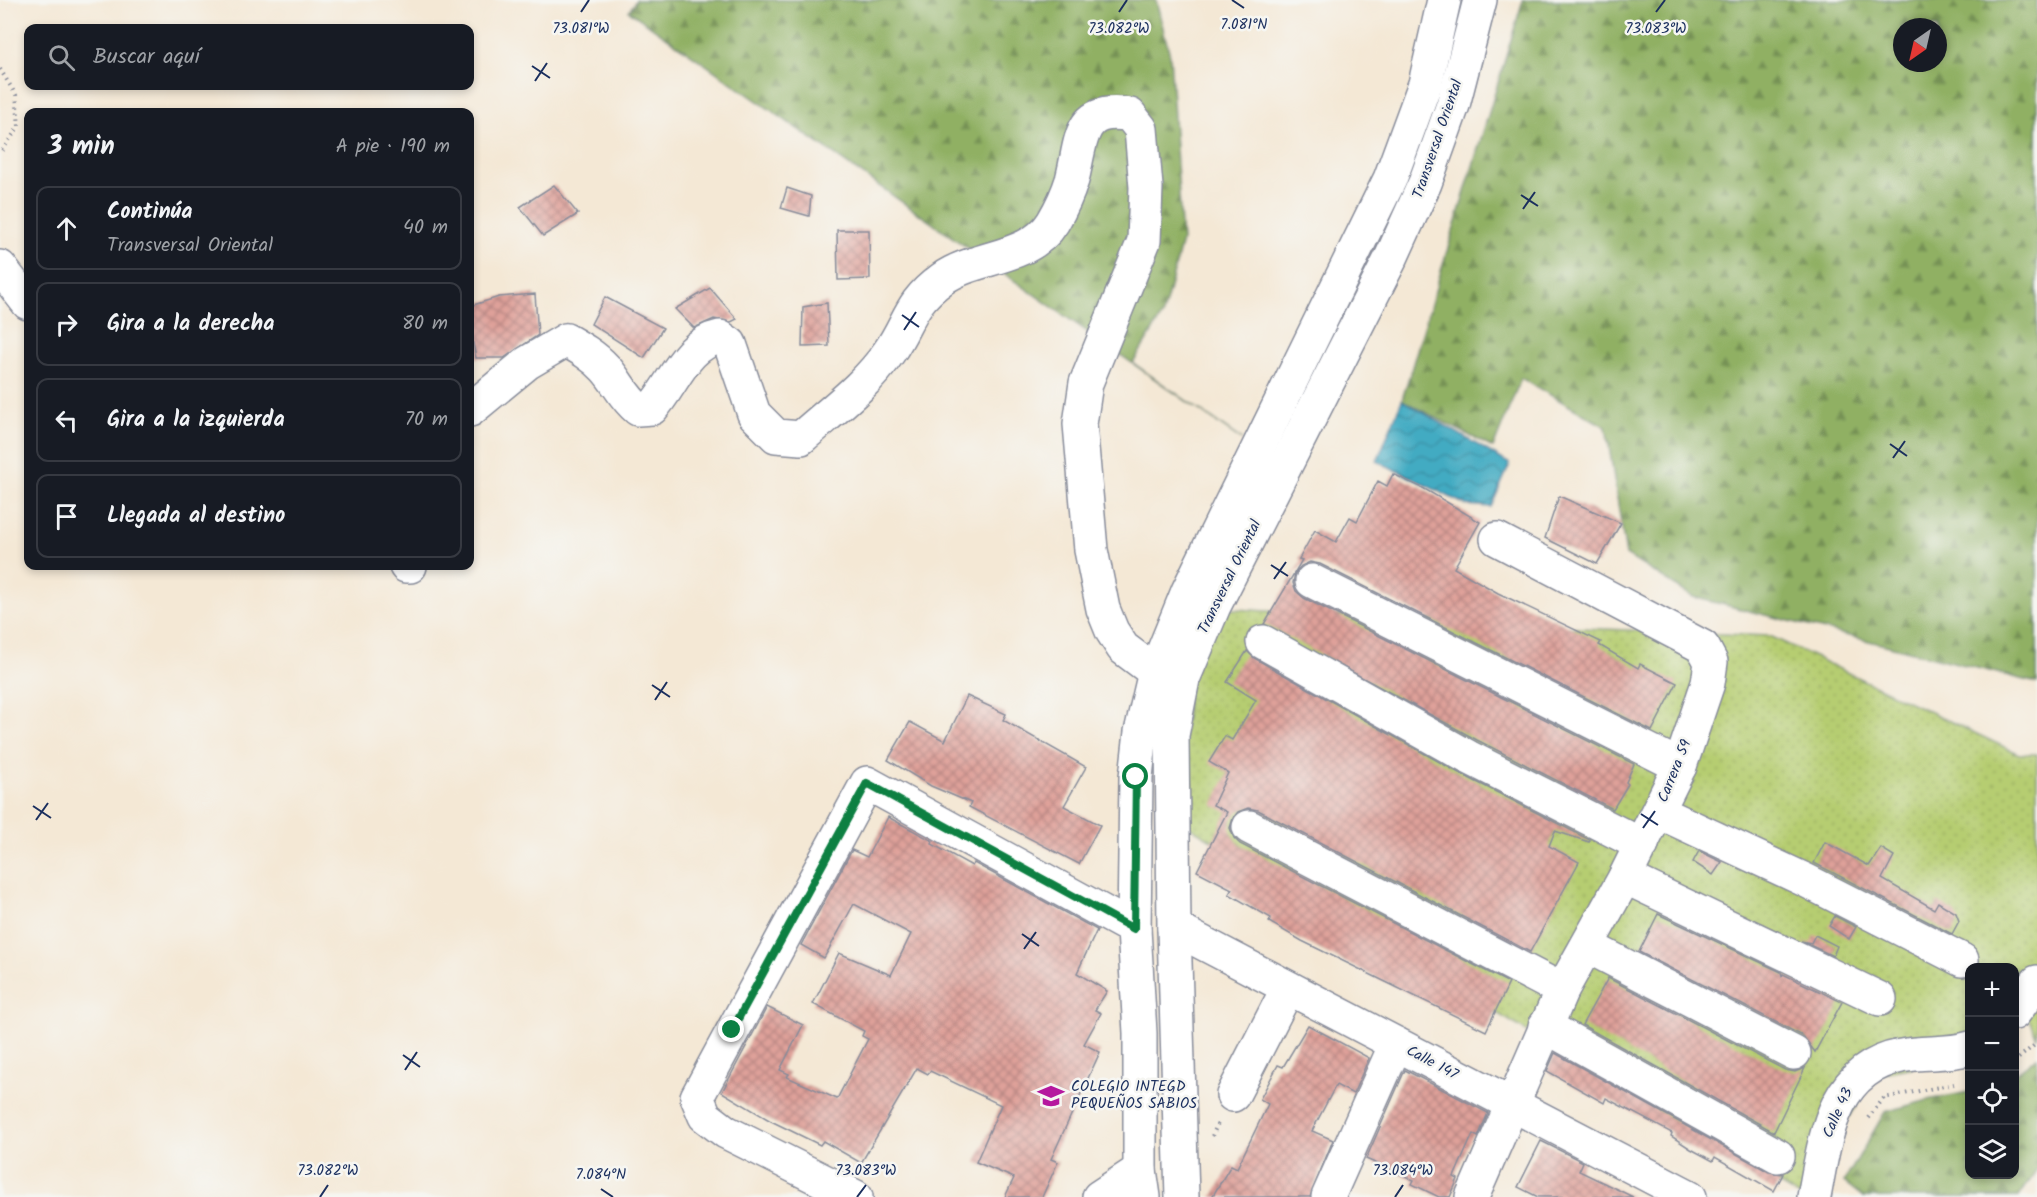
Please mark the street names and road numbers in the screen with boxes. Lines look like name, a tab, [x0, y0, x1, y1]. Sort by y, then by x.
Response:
street label: Transversal Oriental	[1406, 76, 1470, 202]
street label: Transversal Oriental	[1192, 515, 1268, 638]
street label: Carrera 59	[1651, 735, 1699, 806]
street label: Calle 147	[1402, 1039, 1463, 1087]
street label: Calle 43	[1816, 1084, 1860, 1142]

